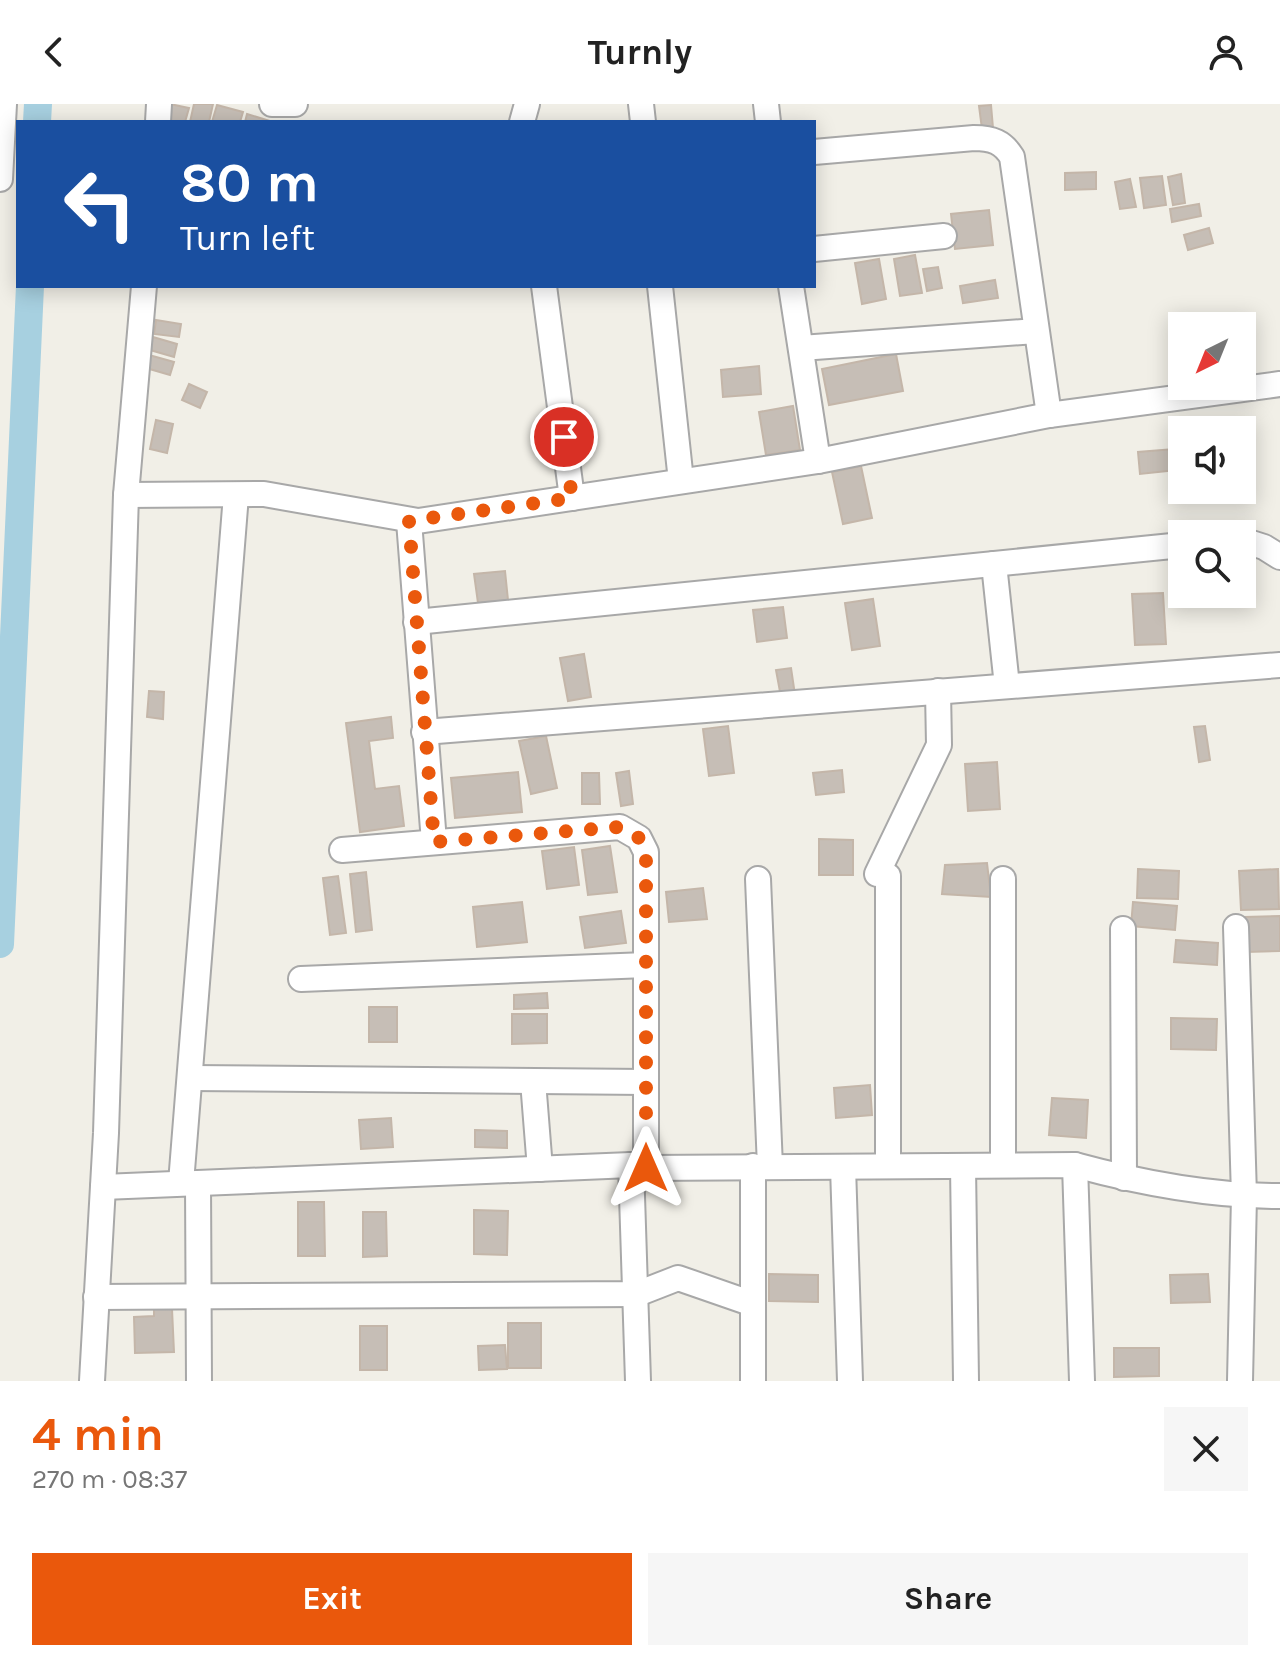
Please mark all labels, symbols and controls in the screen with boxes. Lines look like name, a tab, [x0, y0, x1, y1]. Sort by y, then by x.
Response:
icon: back	[32, 30, 76, 74]
icon: person	[1204, 30, 1248, 74]
text: Turnly	[588, 31, 692, 73]
text: 80 m	[180, 150, 319, 215]
icon: left	[48, 152, 152, 256]
text: Turn left	[180, 217, 315, 259]
north arrow	[1168, 312, 1256, 400]
map controls	[1168, 312, 1256, 608]
pin	[530, 403, 598, 471]
icon: arrive	[542, 415, 586, 459]
button: sound	[1168, 416, 1256, 504]
button: search	[1168, 520, 1256, 608]
position arrow	[604, 1126, 688, 1210]
text: 4 min	[32, 1406, 164, 1462]
button: close	[1164, 1407, 1248, 1491]
text: 270 m · 08:37	[32, 1464, 187, 1495]
button: Exit	[32, 1553, 632, 1645]
button: Share	[648, 1553, 1248, 1645]

